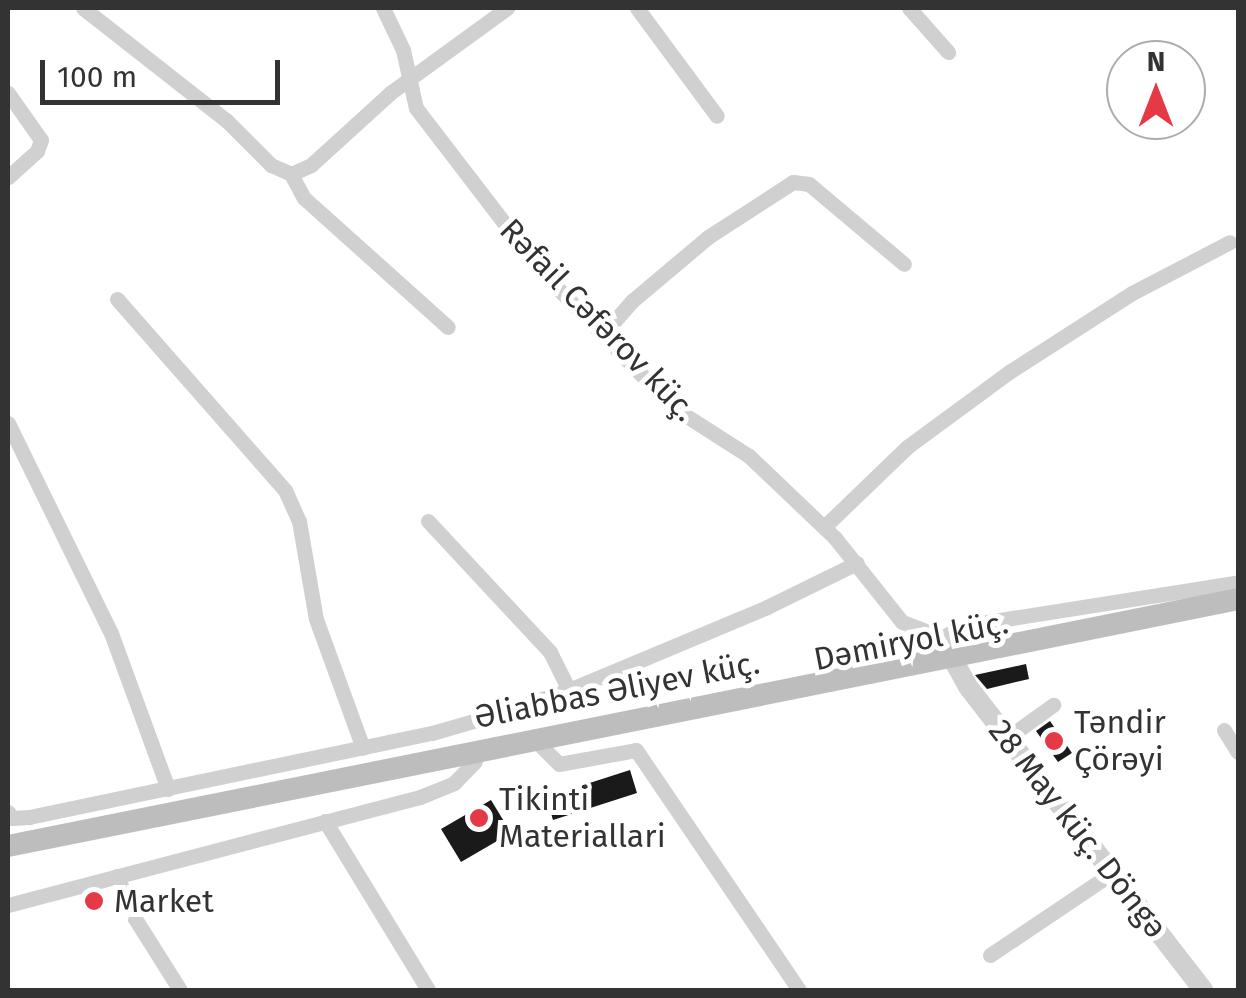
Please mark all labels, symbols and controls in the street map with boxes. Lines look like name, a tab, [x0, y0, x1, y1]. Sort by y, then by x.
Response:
scale bar	[45, 40, 285, 102]
north arrow	[1106, 40, 1206, 140]
text: N	[1147, 45, 1165, 78]
text: 100 m	[57, 59, 137, 95]
street label: Rəfail Cəfərov küç.	[492, 211, 704, 429]
street label: Dəmiryol küç.	[810, 603, 1012, 679]
street label: Əliabbas Əliyev küç.	[471, 644, 763, 736]
place label: Təndir Çörəyi	[1074, 704, 1166, 779]
street label: 28 May küç. Döngə	[981, 712, 1175, 946]
marker: Təndir Çörəyi	[1043, 730, 1065, 752]
place label: Tikinti Materiallari	[499, 781, 666, 856]
marker: Tikinti Materiallari	[468, 807, 490, 829]
place label: Market	[114, 882, 214, 920]
marker: Market	[83, 890, 105, 912]

